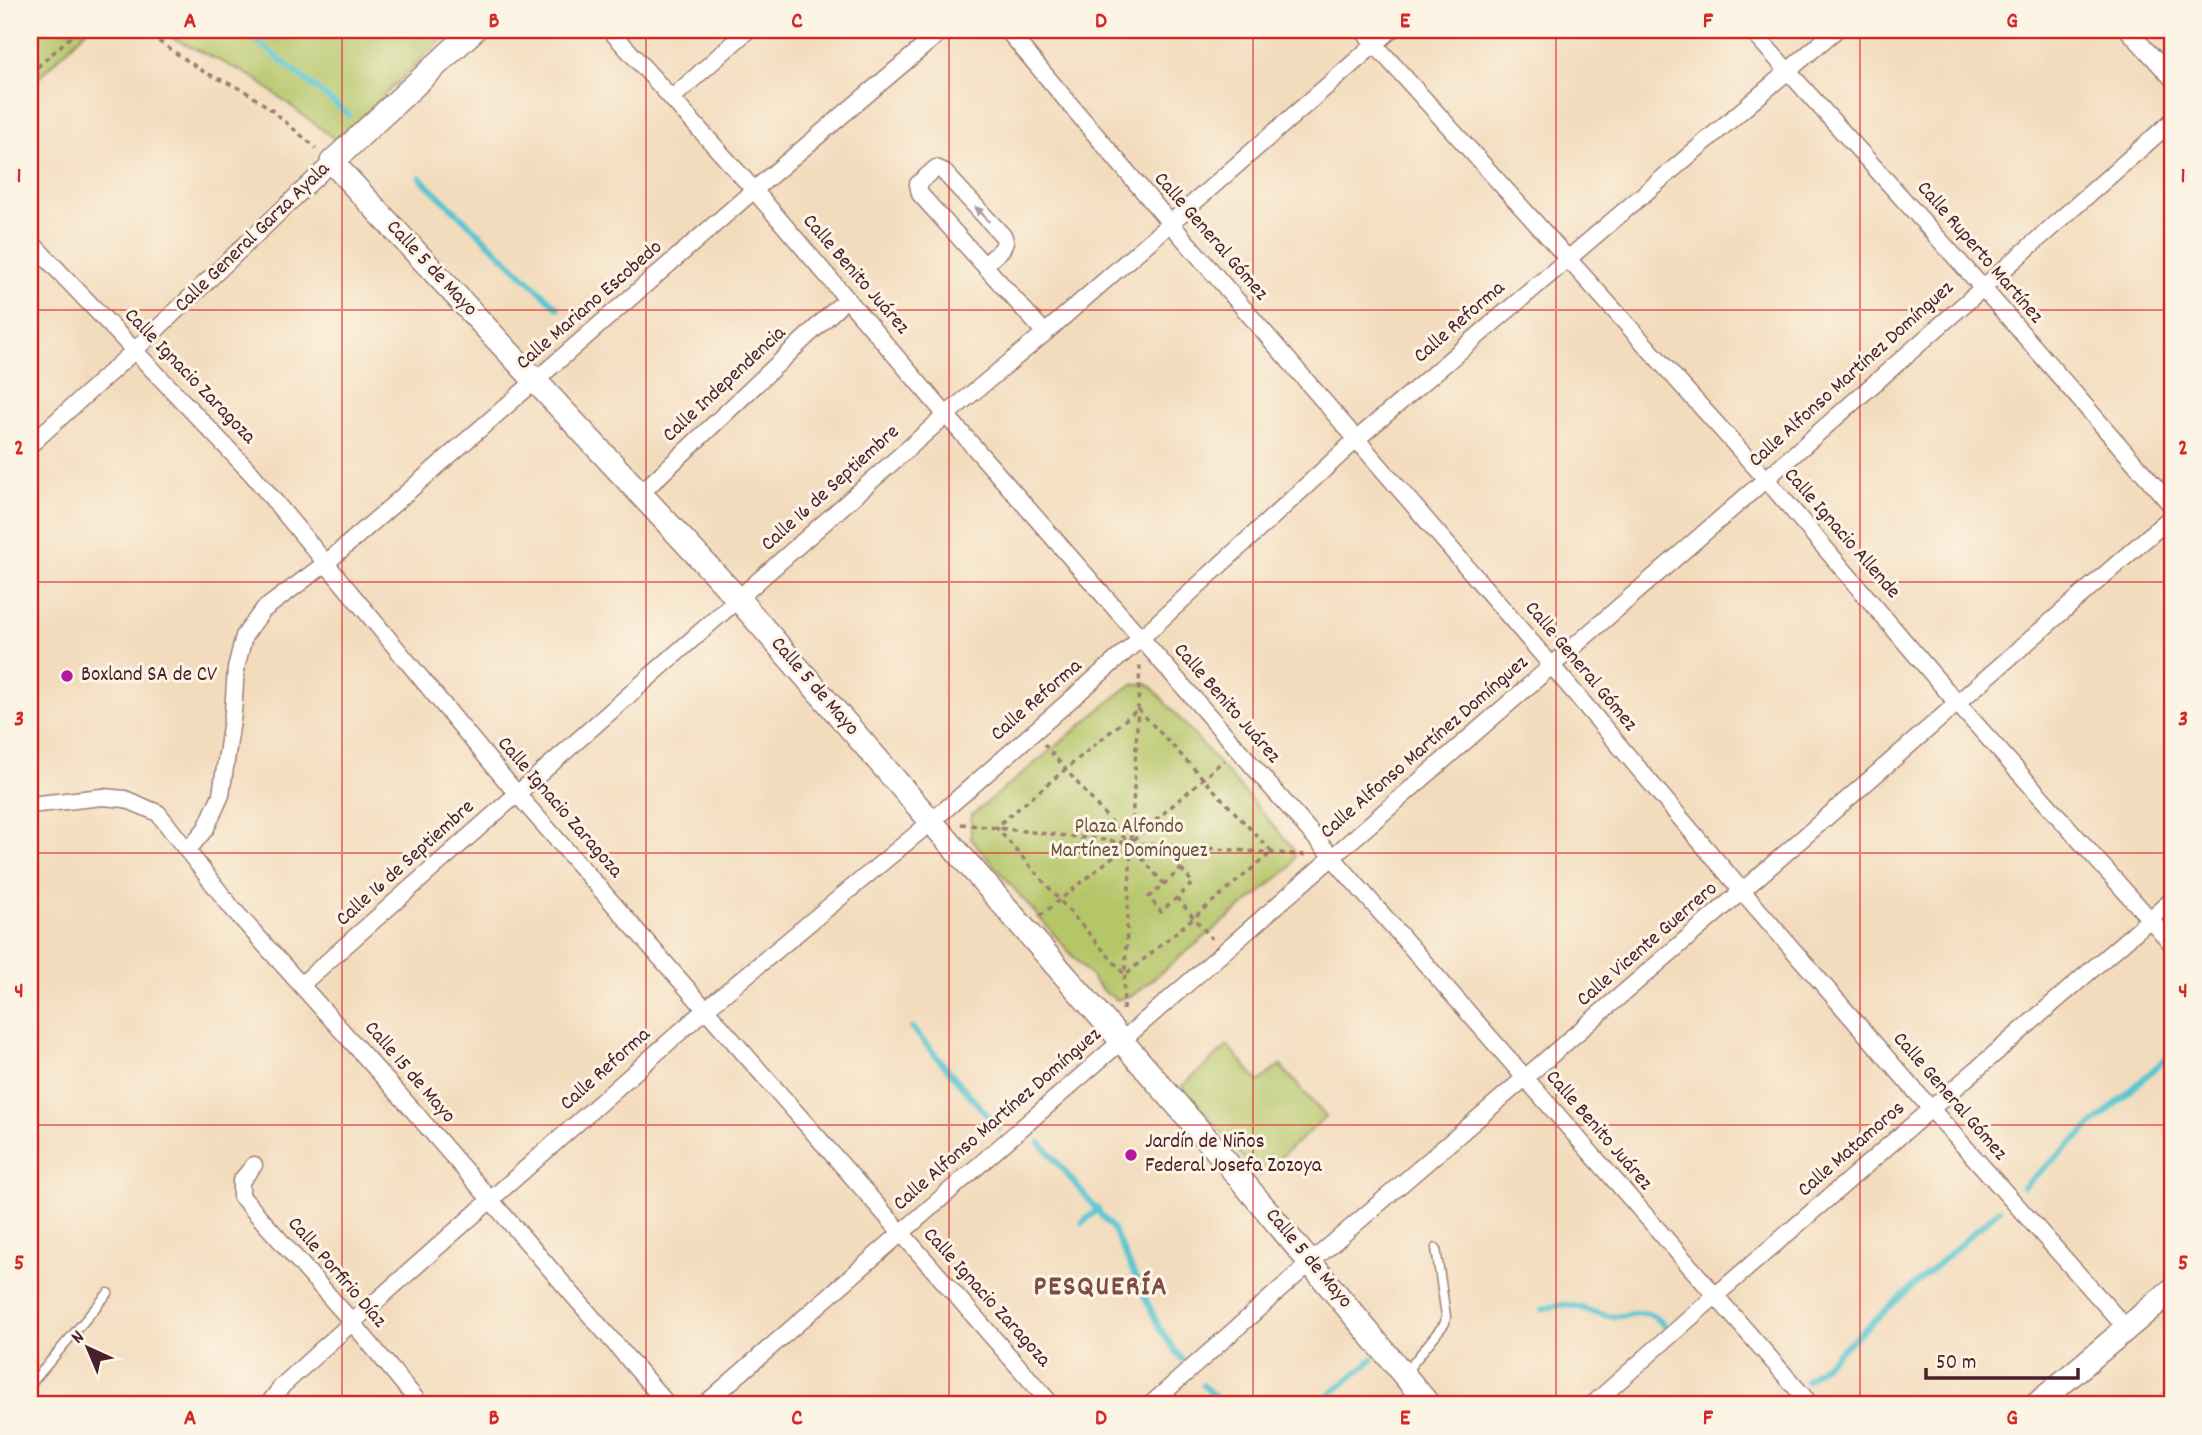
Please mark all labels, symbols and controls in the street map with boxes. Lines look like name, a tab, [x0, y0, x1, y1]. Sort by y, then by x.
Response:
text: A	[184, 6, 196, 39]
text: B	[489, 6, 500, 39]
text: C	[791, 6, 803, 39]
text: D	[1095, 6, 1107, 39]
text: E	[1400, 6, 1411, 39]
text: F	[1703, 6, 1714, 39]
text: G	[2006, 6, 2018, 39]
street label: Calle General Garza Ayala	[168, 155, 338, 320]
text: 1	[16, 161, 22, 194]
text: 1	[2180, 161, 2186, 194]
street label: Calle General Gómez	[1146, 166, 1275, 308]
street label: Calle Ruperto Martínez	[1908, 175, 2050, 331]
one-way arrow	[974, 205, 990, 223]
street label: Calle Benito Juárez	[794, 208, 916, 342]
street label: Calle 5 de Mayo	[378, 214, 484, 324]
street label: Calle Mariano Escobedo	[510, 234, 670, 378]
street label: Calle Reforma	[1408, 274, 1513, 371]
street label: Calle Alfonso Martínez Domínguez	[1743, 274, 1961, 476]
street label: Calle Ignacio Zaragoza	[116, 302, 263, 453]
street label: Calle Independencia	[657, 319, 794, 450]
street label: Calle 16 de Septiembre	[755, 418, 907, 560]
text: 2	[14, 433, 24, 466]
text: 2	[2178, 433, 2188, 466]
street label: Calle Ignacio Allende	[1775, 462, 1907, 606]
street label: Calle General Gómez	[1516, 595, 1644, 739]
street label: Calle 5 de Mayo	[762, 631, 866, 743]
street label: Calle Benito Juárez	[1165, 637, 1287, 771]
street label: Calle Alfonso Martínez Domínguez	[1314, 649, 1536, 847]
street label: Calle Reforma	[985, 652, 1090, 749]
place label: Boxland SA de CV	[81, 661, 217, 691]
marker: Boxland SA de CV	[59, 668, 75, 684]
text: 3	[14, 704, 24, 737]
text: 3	[2178, 704, 2188, 737]
street label: Calle Ignacio Zaragoza	[489, 731, 630, 886]
street label: Calle 16 de Septiembre	[330, 793, 482, 935]
park label: Plaza Alfondo Martínez Domínguez	[1051, 813, 1207, 867]
street label: Calle Vicente Guerrero	[1571, 875, 1725, 1015]
text: 4	[14, 976, 24, 1009]
text: 4	[2178, 976, 2188, 1009]
street label: Calle 15 de Mayo	[356, 1015, 462, 1131]
street label: Calle Reforma	[554, 1020, 659, 1119]
street label: Calle Alfonso Martínez Domínguez	[887, 1021, 1109, 1219]
street label: Calle General Gómez	[1885, 1026, 2014, 1168]
street label: Calle Benito Juárez	[1537, 1064, 1659, 1198]
street label: Calle Matamoros	[1792, 1095, 1912, 1205]
place label: Jardín de Niños Federal Josefa Zozoya	[1145, 1128, 1323, 1182]
marker: Jardín de Niños Federal Josefa Zozoya	[1123, 1147, 1139, 1163]
street label: Calle 5 de Mayo	[1257, 1202, 1359, 1316]
street label: Calle Porfirio Díaz	[279, 1211, 393, 1335]
street label: Calle Ignacio Zaragoza	[915, 1221, 1058, 1375]
text: 5	[14, 1248, 24, 1281]
text: 5	[2178, 1248, 2188, 1281]
district label: PESQUERÍA	[1033, 1269, 1169, 1309]
north arrow	[52, 1312, 122, 1382]
text: N	[66, 1325, 91, 1351]
scale bar	[1926, 1337, 2078, 1381]
text: 50 m	[1936, 1349, 1976, 1379]
text: A	[184, 1403, 196, 1435]
text: B	[489, 1403, 500, 1435]
text: C	[791, 1403, 803, 1435]
text: D	[1095, 1403, 1107, 1435]
text: E	[1400, 1403, 1411, 1435]
text: F	[1703, 1403, 1714, 1435]
text: G	[2006, 1403, 2018, 1435]

